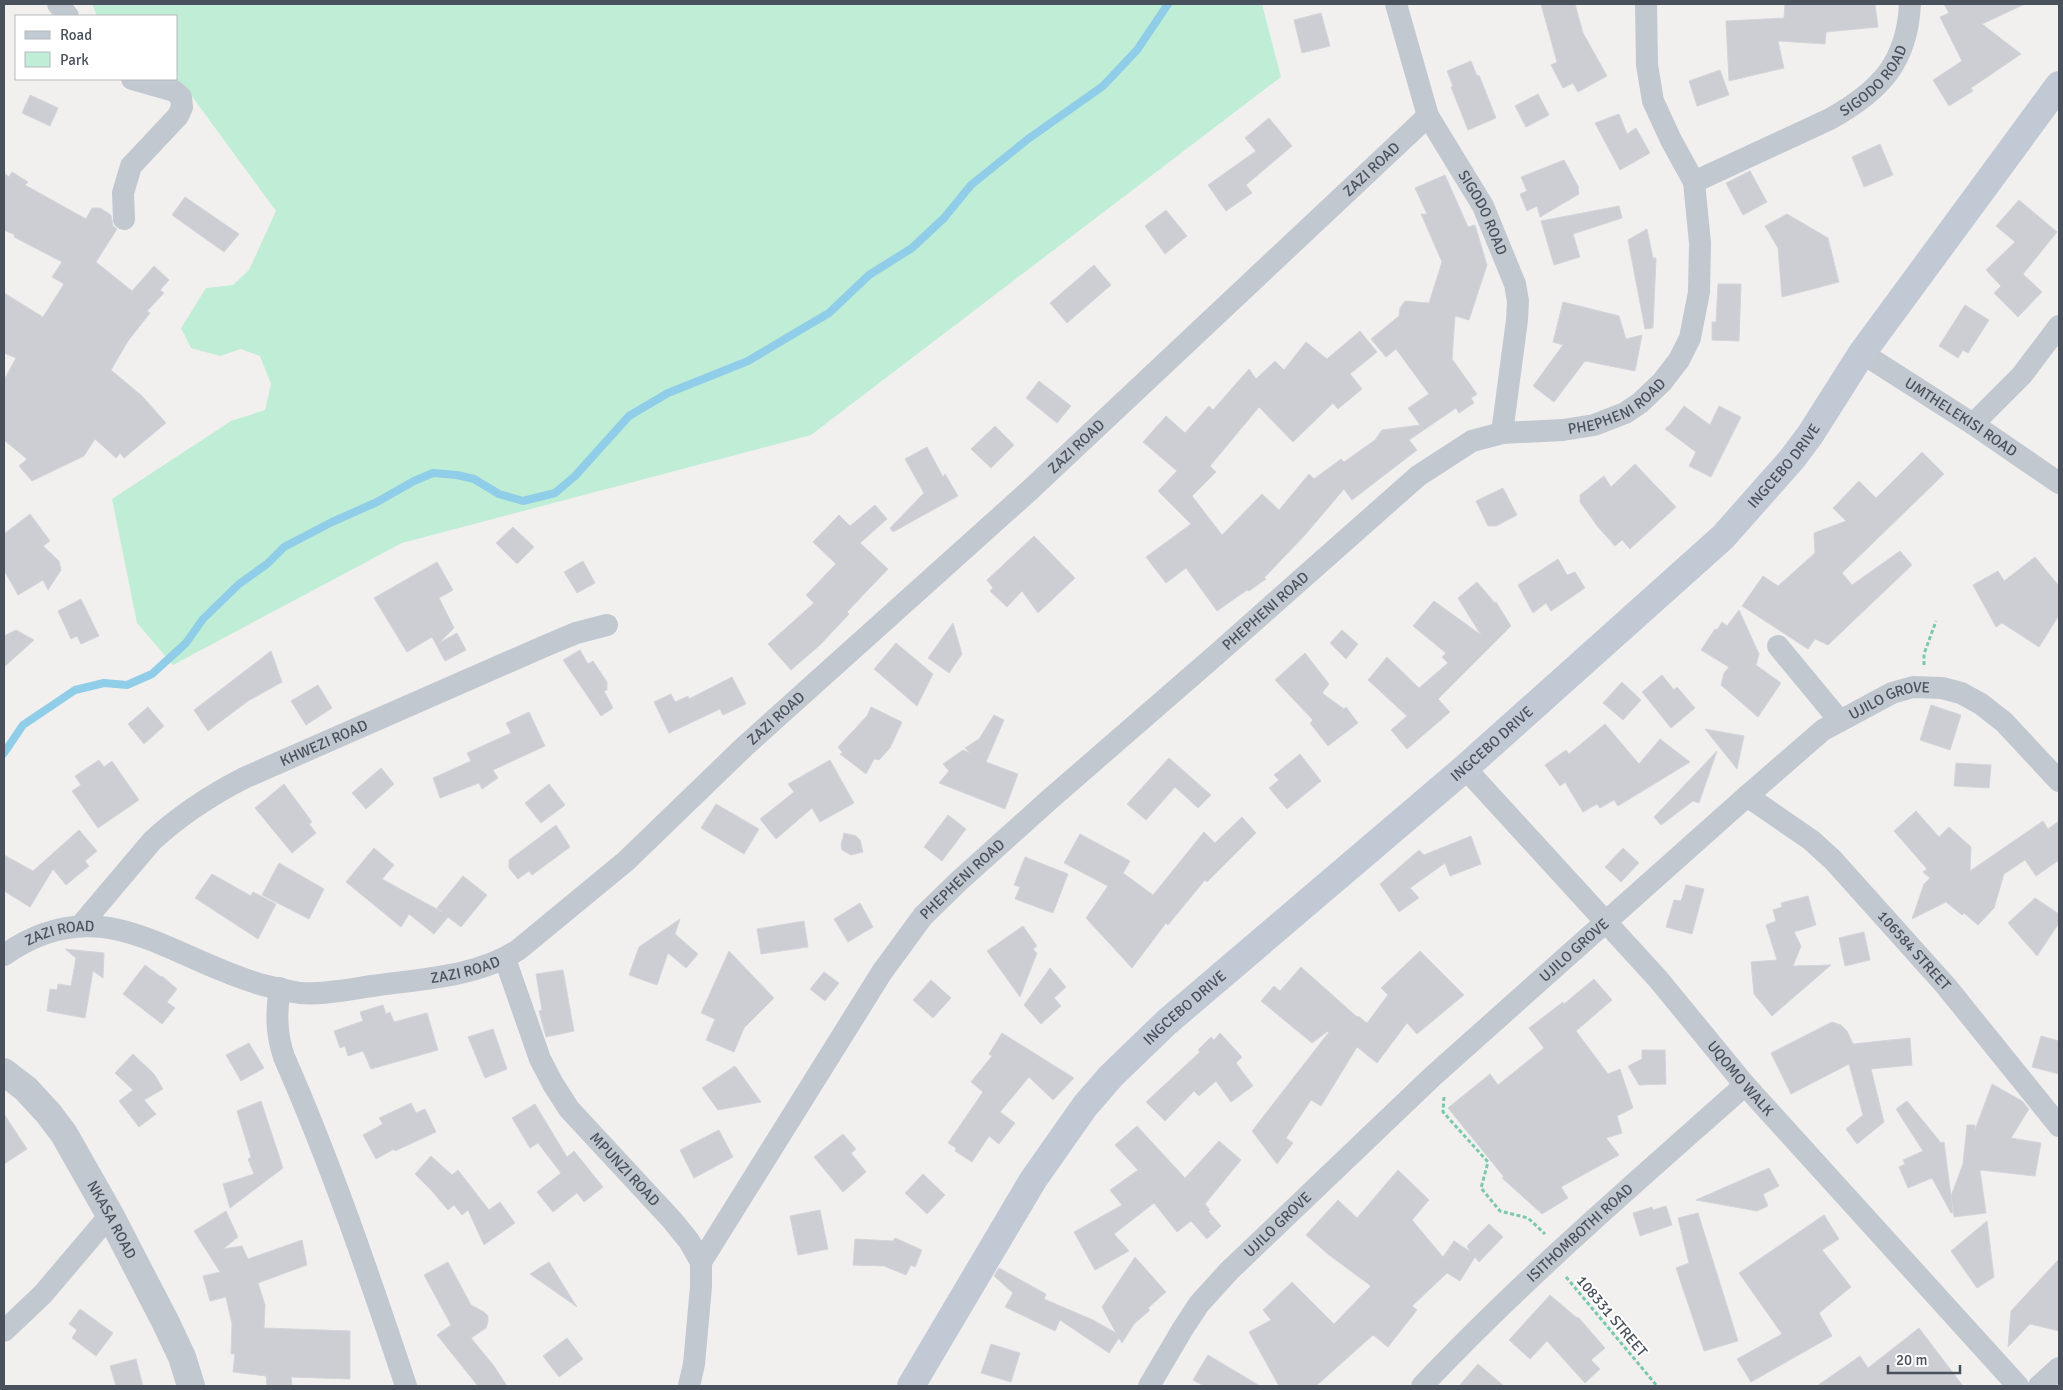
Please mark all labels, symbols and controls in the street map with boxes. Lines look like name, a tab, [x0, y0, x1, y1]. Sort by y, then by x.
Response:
legend	[15, 15, 178, 80]
text: Road	[60, 26, 92, 44]
street label: SIGODO ROAD	[1836, 42, 1911, 120]
text: Park	[60, 51, 89, 69]
street label: ZAZI ROAD	[1339, 138, 1404, 200]
street label: SIGODO ROAD	[1454, 167, 1511, 258]
street label: PHEPHENI ROAD	[1567, 374, 1669, 438]
street label: UMTHELEKISI ROAD	[1901, 374, 2021, 461]
street label: ZAZI ROAD	[1044, 416, 1108, 477]
street label: INGCEBO DRIVE	[1744, 420, 1824, 512]
street label: PHEPHENI ROAD	[1219, 568, 1313, 654]
street label: UJILO GROVE	[1846, 678, 1930, 724]
street label: ZAZI ROAD	[743, 688, 808, 749]
street label: INGCEBO DRIVE	[1447, 702, 1537, 785]
street label: KHWEZI ROAD	[277, 716, 370, 770]
street label: PHEPHENI ROAD	[916, 835, 1008, 923]
street label: 106584 STREET	[1874, 907, 1955, 994]
street label: UJILO GROVE	[1536, 915, 1613, 986]
street label: ZAZI ROAD	[22, 917, 94, 950]
street label: ZAZI ROAD	[429, 952, 503, 987]
street label: INGCEBO DRIVE	[1140, 967, 1230, 1049]
street label: UQOMO WALK	[1703, 1037, 1778, 1120]
street label: MPUNZI ROAD	[586, 1129, 664, 1210]
street label: NKASA ROAD	[83, 1177, 140, 1262]
street label: ISITHOMBOTHI ROAD	[1523, 1180, 1637, 1286]
street label: UJILO GROVE	[1240, 1188, 1315, 1261]
street label: 108331 STREET	[1573, 1272, 1652, 1361]
scale bar	[1888, 1342, 1960, 1374]
text: 20 m	[1896, 1351, 1927, 1369]

